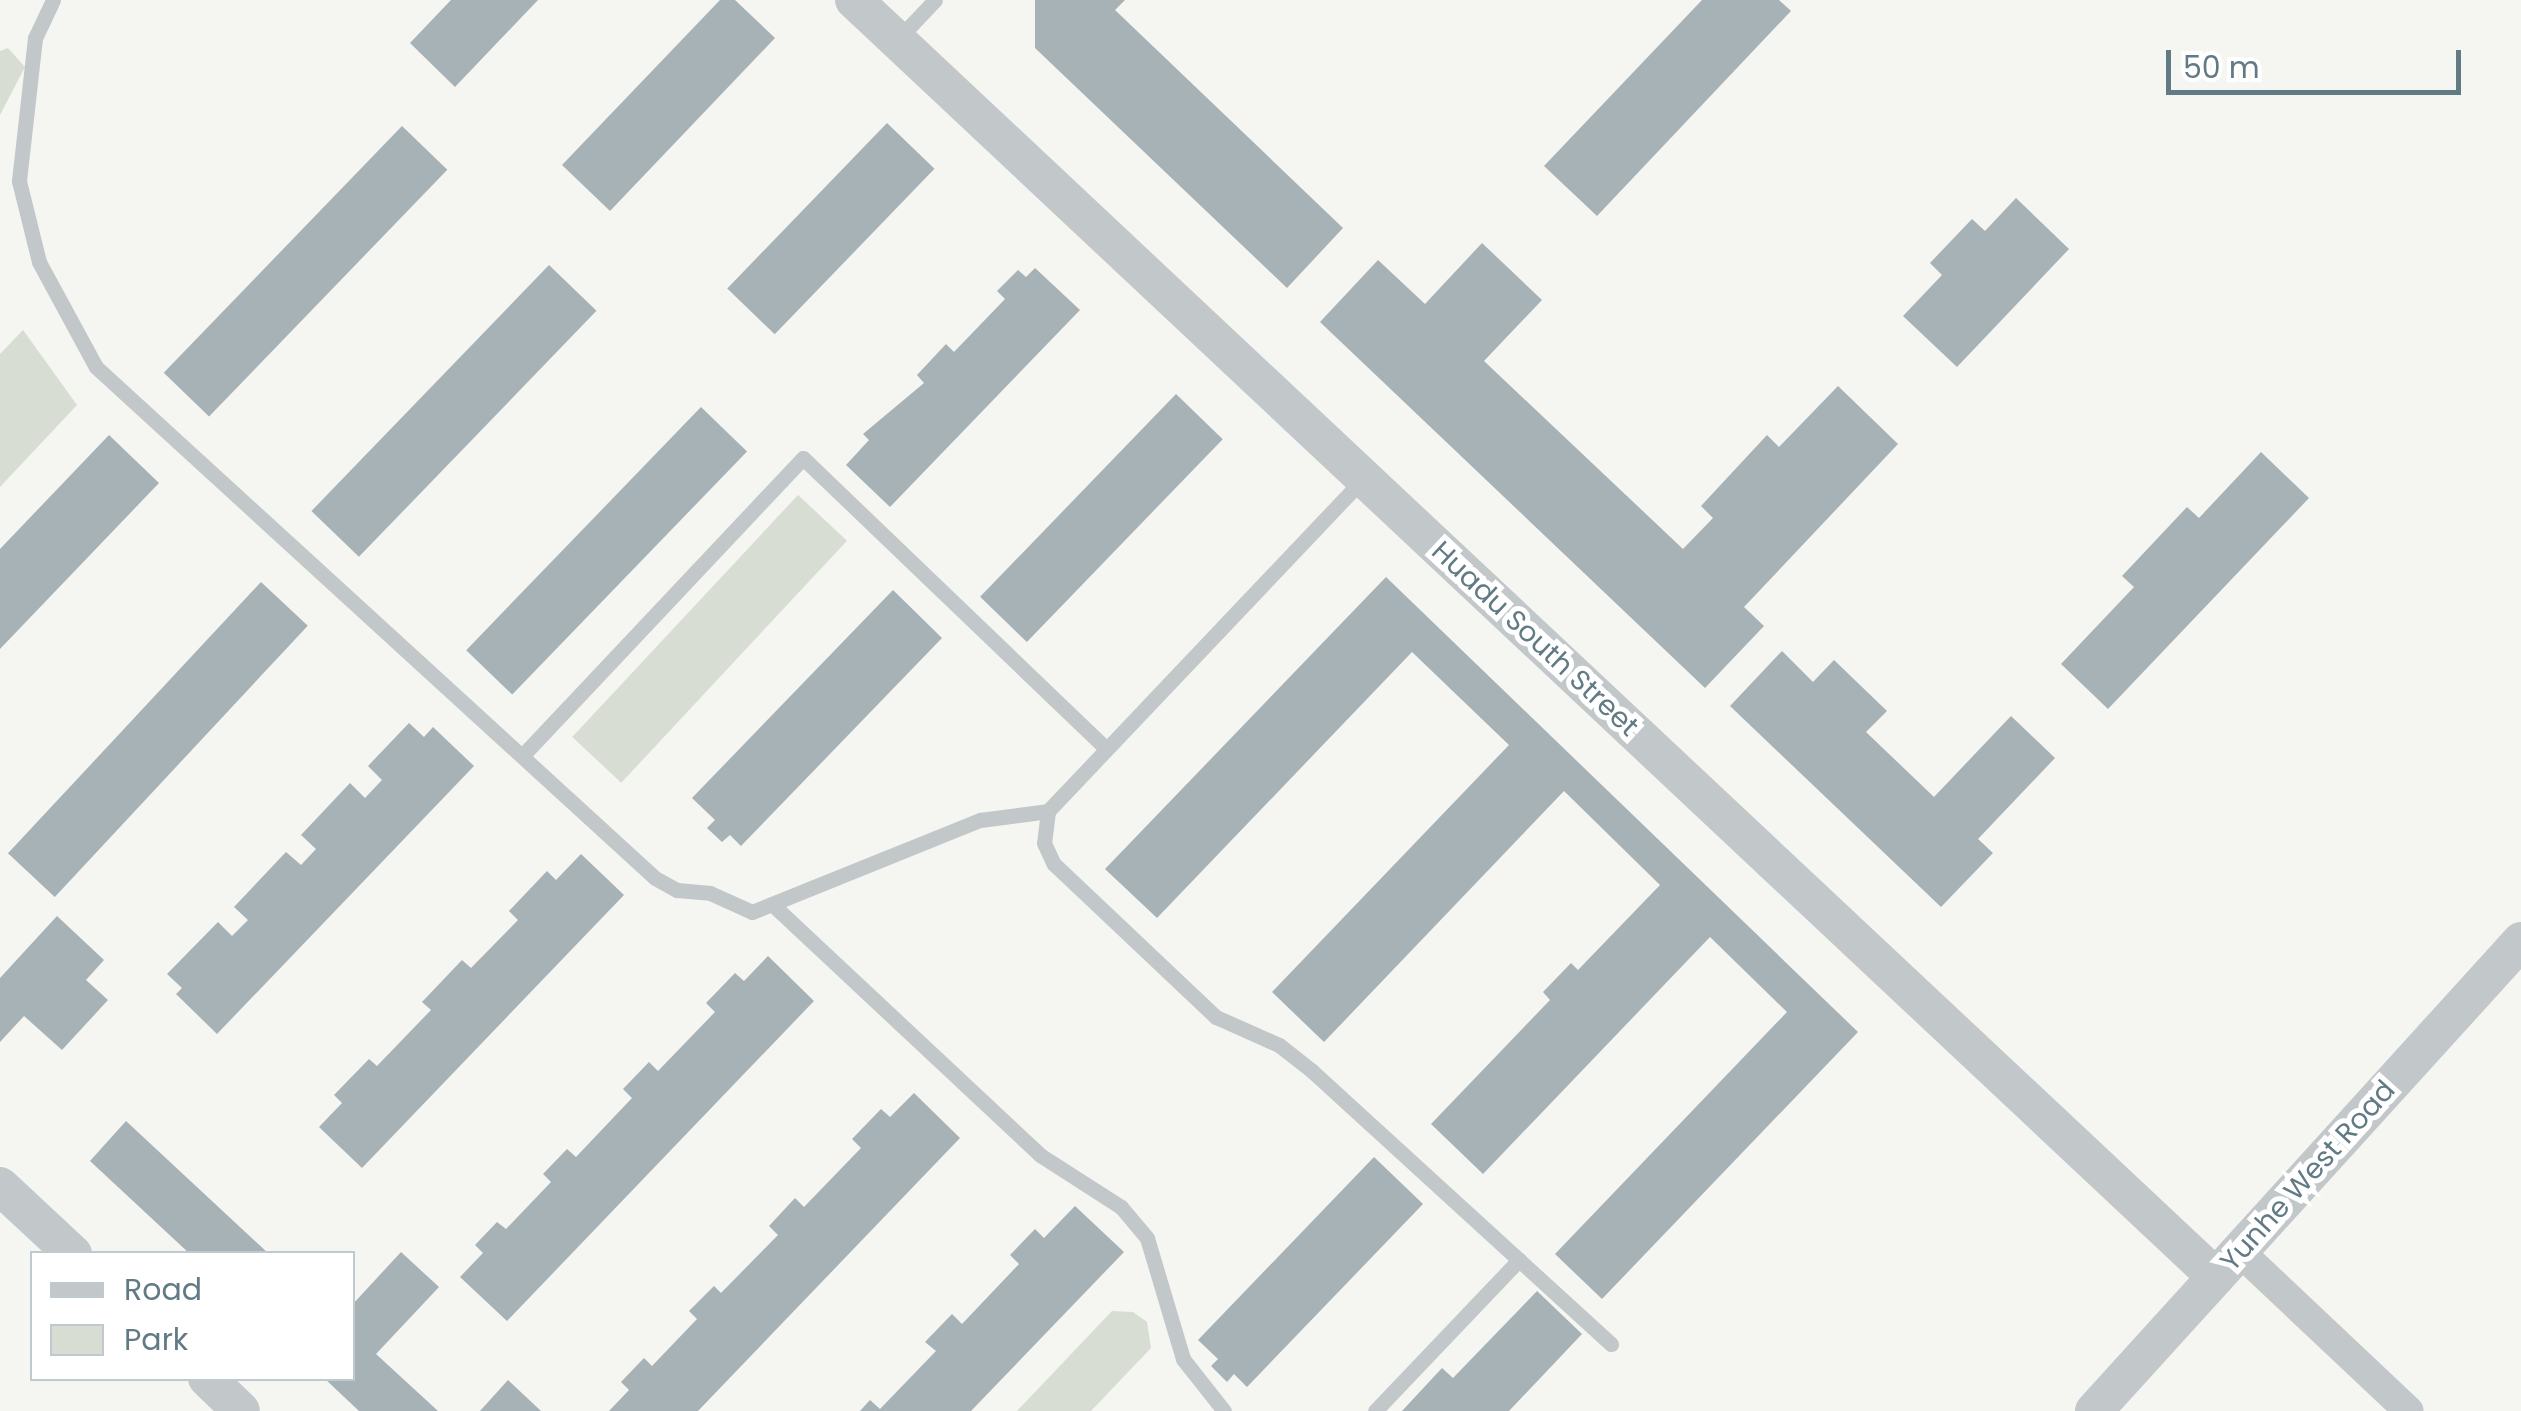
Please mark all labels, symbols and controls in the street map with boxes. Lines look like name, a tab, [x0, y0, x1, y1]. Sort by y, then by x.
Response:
scale bar	[2171, 30, 2466, 92]
text: 50 m	[2183, 46, 2260, 89]
street label: Huadu South Street	[1425, 535, 1645, 743]
street label: Yunhe West Road	[2214, 1074, 2402, 1278]
legend	[30, 1251, 355, 1381]
text: Road	[124, 1268, 202, 1311]
text: Park	[124, 1318, 188, 1361]

